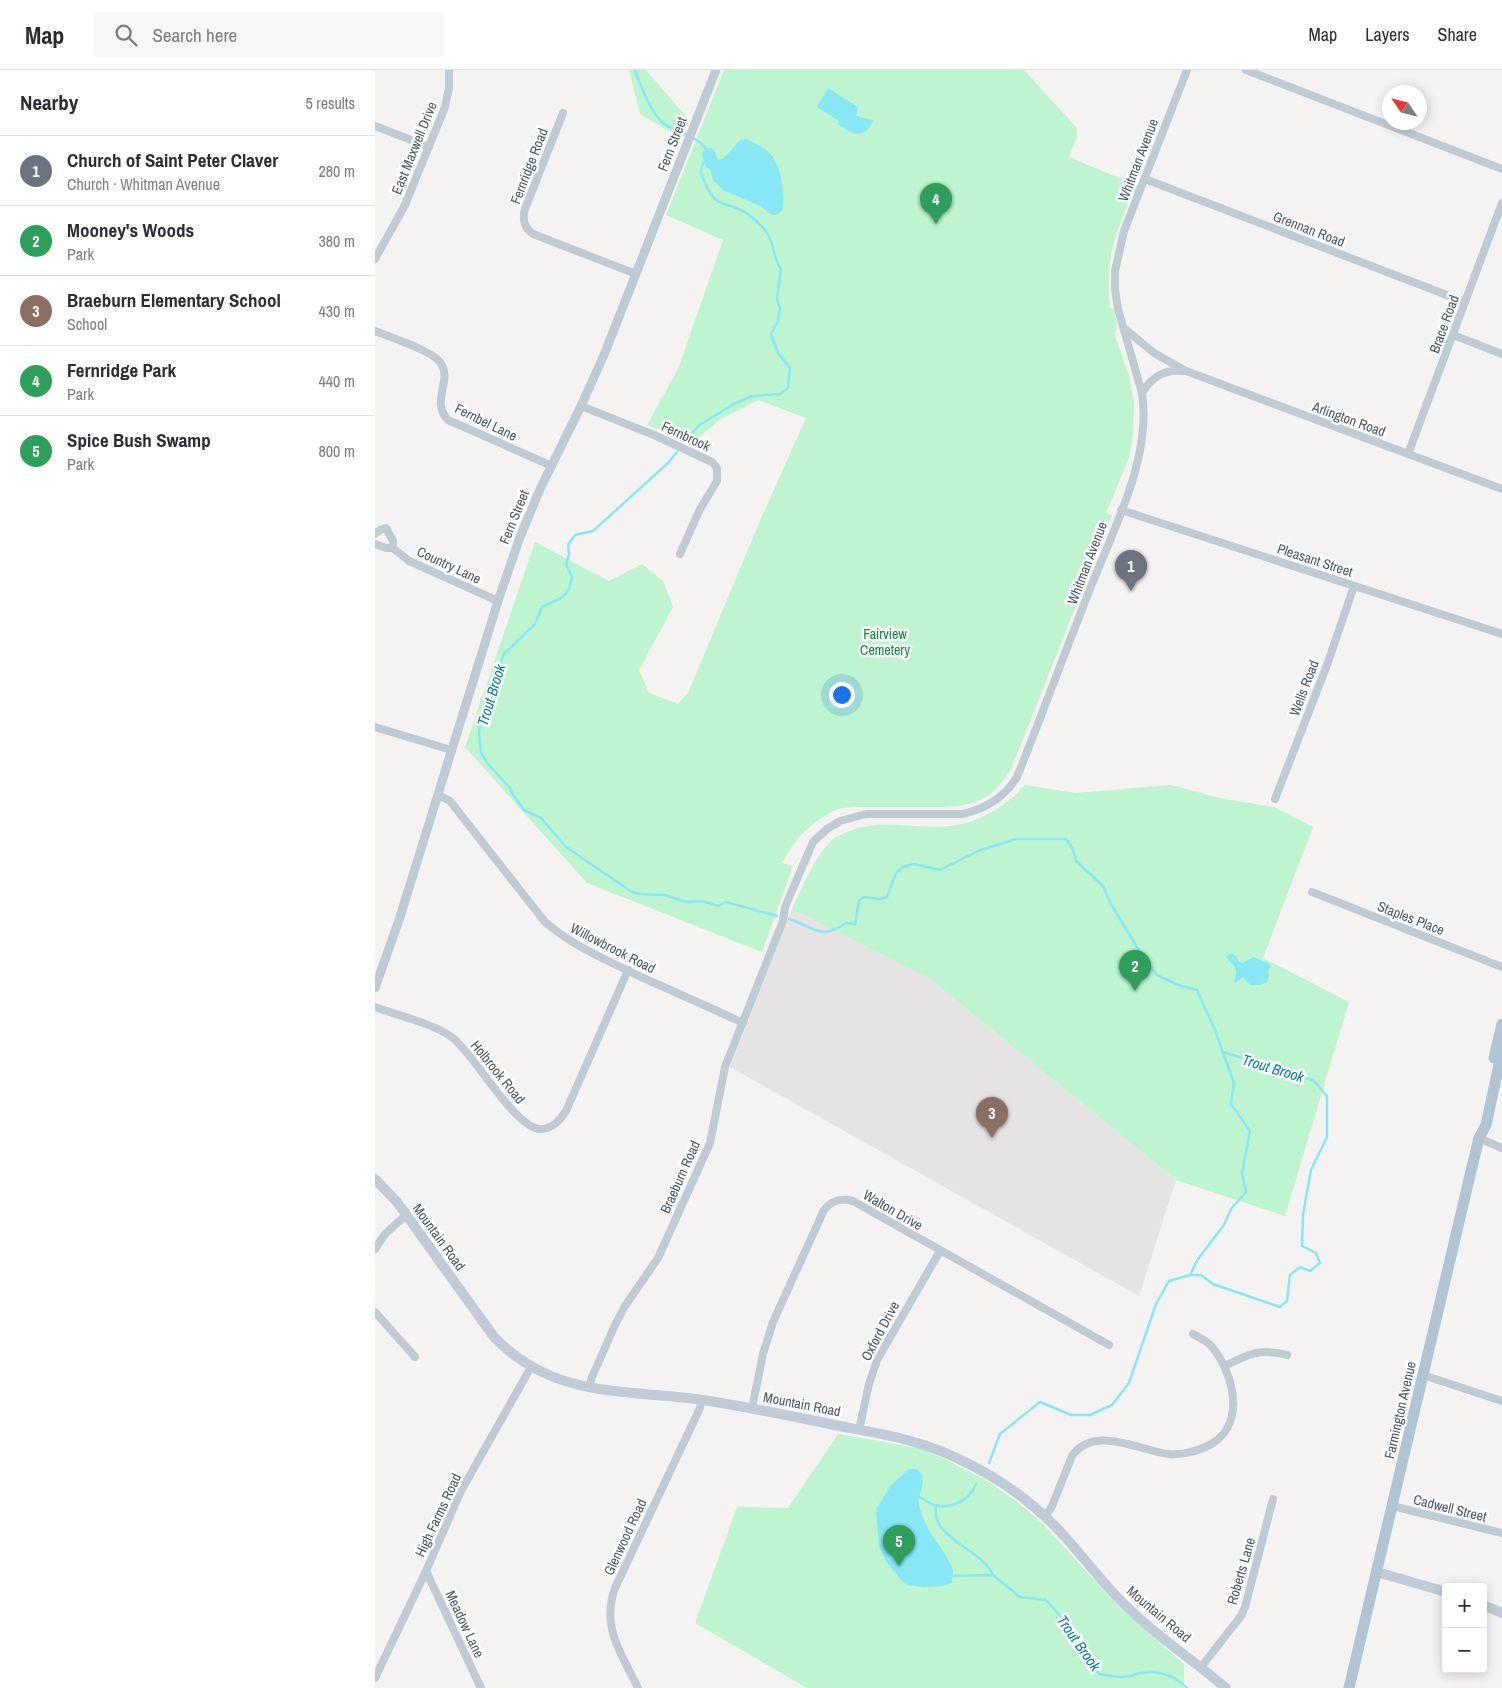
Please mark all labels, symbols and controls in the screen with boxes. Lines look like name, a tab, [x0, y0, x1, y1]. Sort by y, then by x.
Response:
search box	[94, 12, 444, 57]
text: Map	[25, 19, 64, 51]
icon: search	[112, 21, 140, 49]
text: Search here	[152, 22, 237, 48]
text: Map	[1309, 22, 1337, 47]
text: Layers	[1365, 22, 1410, 47]
text: Share	[1438, 22, 1477, 47]
north arrow	[1382, 85, 1427, 130]
text: Nearby	[20, 88, 78, 117]
text: 5 results	[305, 92, 355, 114]
street label: East Maxwell Drive	[387, 99, 441, 197]
street label: Fern Street	[653, 114, 691, 174]
street label: Whitman Avenue	[1114, 116, 1162, 204]
street label: Fernridge Road	[506, 126, 552, 206]
text: Church of Saint Peter Claver	[67, 147, 278, 173]
text: 1	[32, 160, 40, 182]
text: 280 m	[319, 160, 355, 182]
text: Church · Whitman Avenue	[67, 173, 220, 195]
pin: 4	[920, 183, 952, 224]
street label: Grennan Road	[1271, 207, 1347, 251]
text: Mooney's Woods	[67, 217, 194, 243]
text: 2	[32, 230, 40, 252]
text: 380 m	[319, 230, 355, 252]
text: Park	[67, 243, 94, 265]
text: Braeburn Elementary School	[67, 287, 281, 313]
street label: Brace Road	[1425, 292, 1463, 356]
text: 3	[32, 300, 40, 322]
text: 430 m	[319, 300, 355, 322]
text: School	[67, 313, 107, 335]
text: Fernridge Park	[67, 357, 176, 383]
text: 4	[32, 370, 40, 392]
text: 440 m	[319, 370, 355, 392]
text: Park	[67, 383, 94, 405]
street label: Arlington Road	[1309, 397, 1388, 441]
street label: Fernbel Lane	[452, 399, 520, 445]
street label: Fernbrook	[659, 417, 713, 455]
text: Spice Bush Swamp	[67, 427, 211, 453]
text: 5	[32, 440, 40, 462]
text: 800 m	[319, 440, 355, 462]
text: Park	[67, 453, 94, 475]
street label: Fern Street	[495, 487, 533, 547]
street label: Whitman Avenue	[1063, 519, 1111, 607]
street label: Pleasant Street	[1275, 539, 1355, 581]
street label: Country Lane	[414, 542, 484, 588]
pin: 1	[1115, 550, 1147, 591]
park label: Fairview Cemetery	[860, 625, 910, 659]
street label: Wells Road	[1285, 657, 1323, 719]
water label: Trout Brook	[472, 661, 511, 729]
your location	[829, 682, 855, 708]
street label: Staples Place	[1375, 897, 1447, 939]
street label: Willowbrook Road	[567, 919, 659, 977]
pin: 2	[1119, 950, 1151, 991]
street label: Holbrook Road	[467, 1037, 529, 1107]
water label: Trout Brook	[1239, 1049, 1307, 1088]
pin: 3	[976, 1097, 1008, 1138]
street label: Braeburn Road	[656, 1138, 704, 1216]
street label: Walton Drive	[860, 1186, 926, 1234]
street label: Mountain Road	[409, 1200, 469, 1274]
street label: Oxford Drive	[857, 1298, 903, 1364]
street label: Farmington Avenue	[1380, 1360, 1420, 1460]
street label: Mountain Road	[762, 1388, 842, 1420]
street label: High Farms Road	[411, 1470, 465, 1560]
street label: Cadwell Street	[1412, 1490, 1488, 1526]
street label: Glenwood Road	[599, 1496, 651, 1578]
pin: 5	[883, 1525, 915, 1566]
street label: Roberts Lane	[1223, 1535, 1259, 1607]
street label: Mountain Road	[1123, 1582, 1195, 1646]
map controls	[1442, 1583, 1487, 1673]
button: +	[1442, 1583, 1487, 1628]
street label: Meadow Lane	[442, 1588, 488, 1660]
water label: Trout Brook	[1052, 1611, 1106, 1676]
button: −	[1442, 1628, 1487, 1673]

